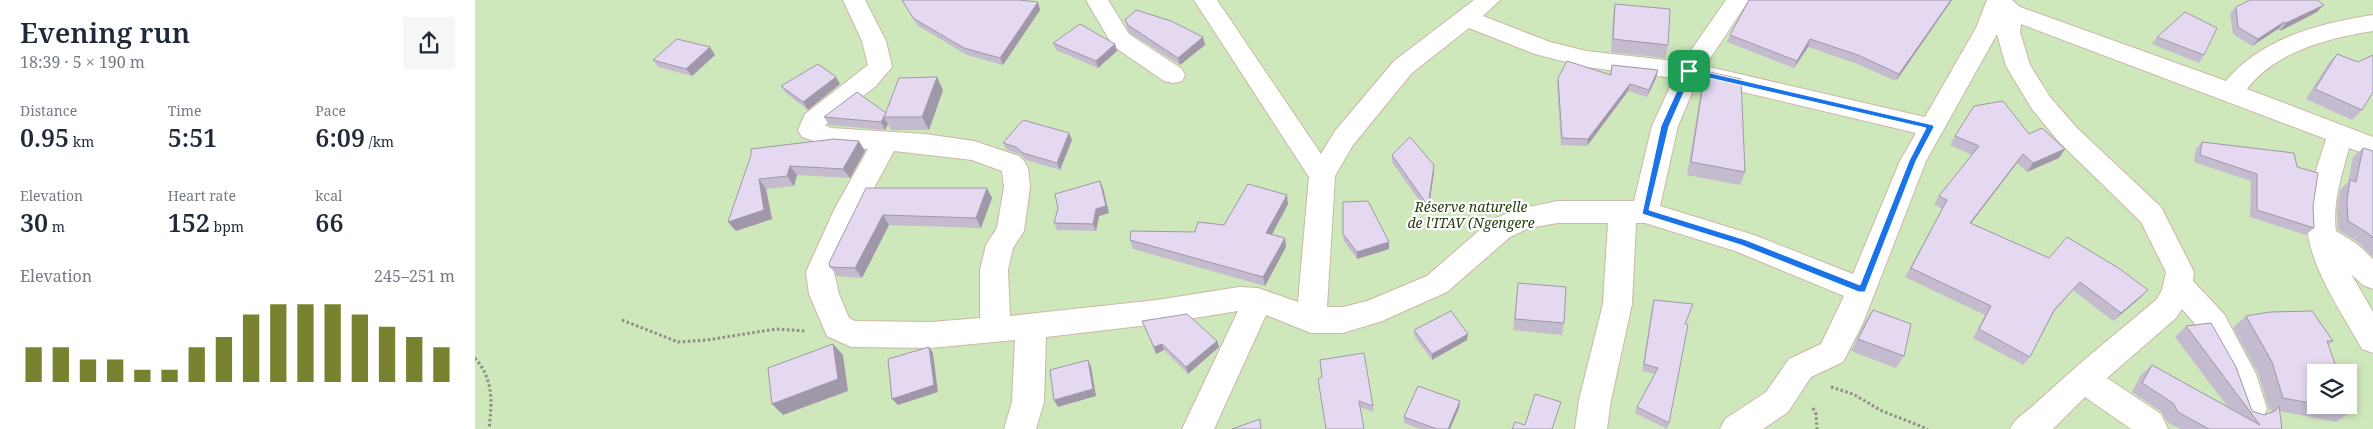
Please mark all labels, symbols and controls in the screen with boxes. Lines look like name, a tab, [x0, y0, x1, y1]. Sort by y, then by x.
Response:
text: Evening run	[20, 13, 190, 51]
button: share	[403, 17, 455, 69]
pin	[1668, 50, 1710, 92]
text: 18:39 · 5 × 190 m	[20, 51, 145, 73]
icon: arrive	[1675, 57, 1703, 85]
text: Distance	[20, 101, 77, 120]
text: Time	[168, 101, 201, 120]
text: Pace	[315, 101, 346, 120]
text: 0.95	[20, 120, 69, 154]
text: 5:51	[168, 120, 217, 154]
text: 6:09	[315, 120, 365, 154]
text: km	[69, 132, 94, 151]
text: /km	[365, 132, 394, 151]
text: Elevation	[20, 186, 83, 205]
text: Heart rate	[168, 186, 236, 205]
text: kcal	[315, 186, 342, 205]
park label: Réserve naturelle de l'ITAV (Ngengere	[1407, 197, 1535, 232]
text: 30	[20, 205, 48, 239]
text: 152	[168, 205, 210, 239]
text: 66	[315, 205, 343, 239]
text: m	[48, 217, 65, 236]
text: bpm	[210, 217, 244, 236]
text: Elevation	[20, 265, 92, 287]
text: 245–251 m	[374, 265, 455, 287]
map controls	[2307, 364, 2357, 414]
button: layers	[2307, 364, 2357, 414]

